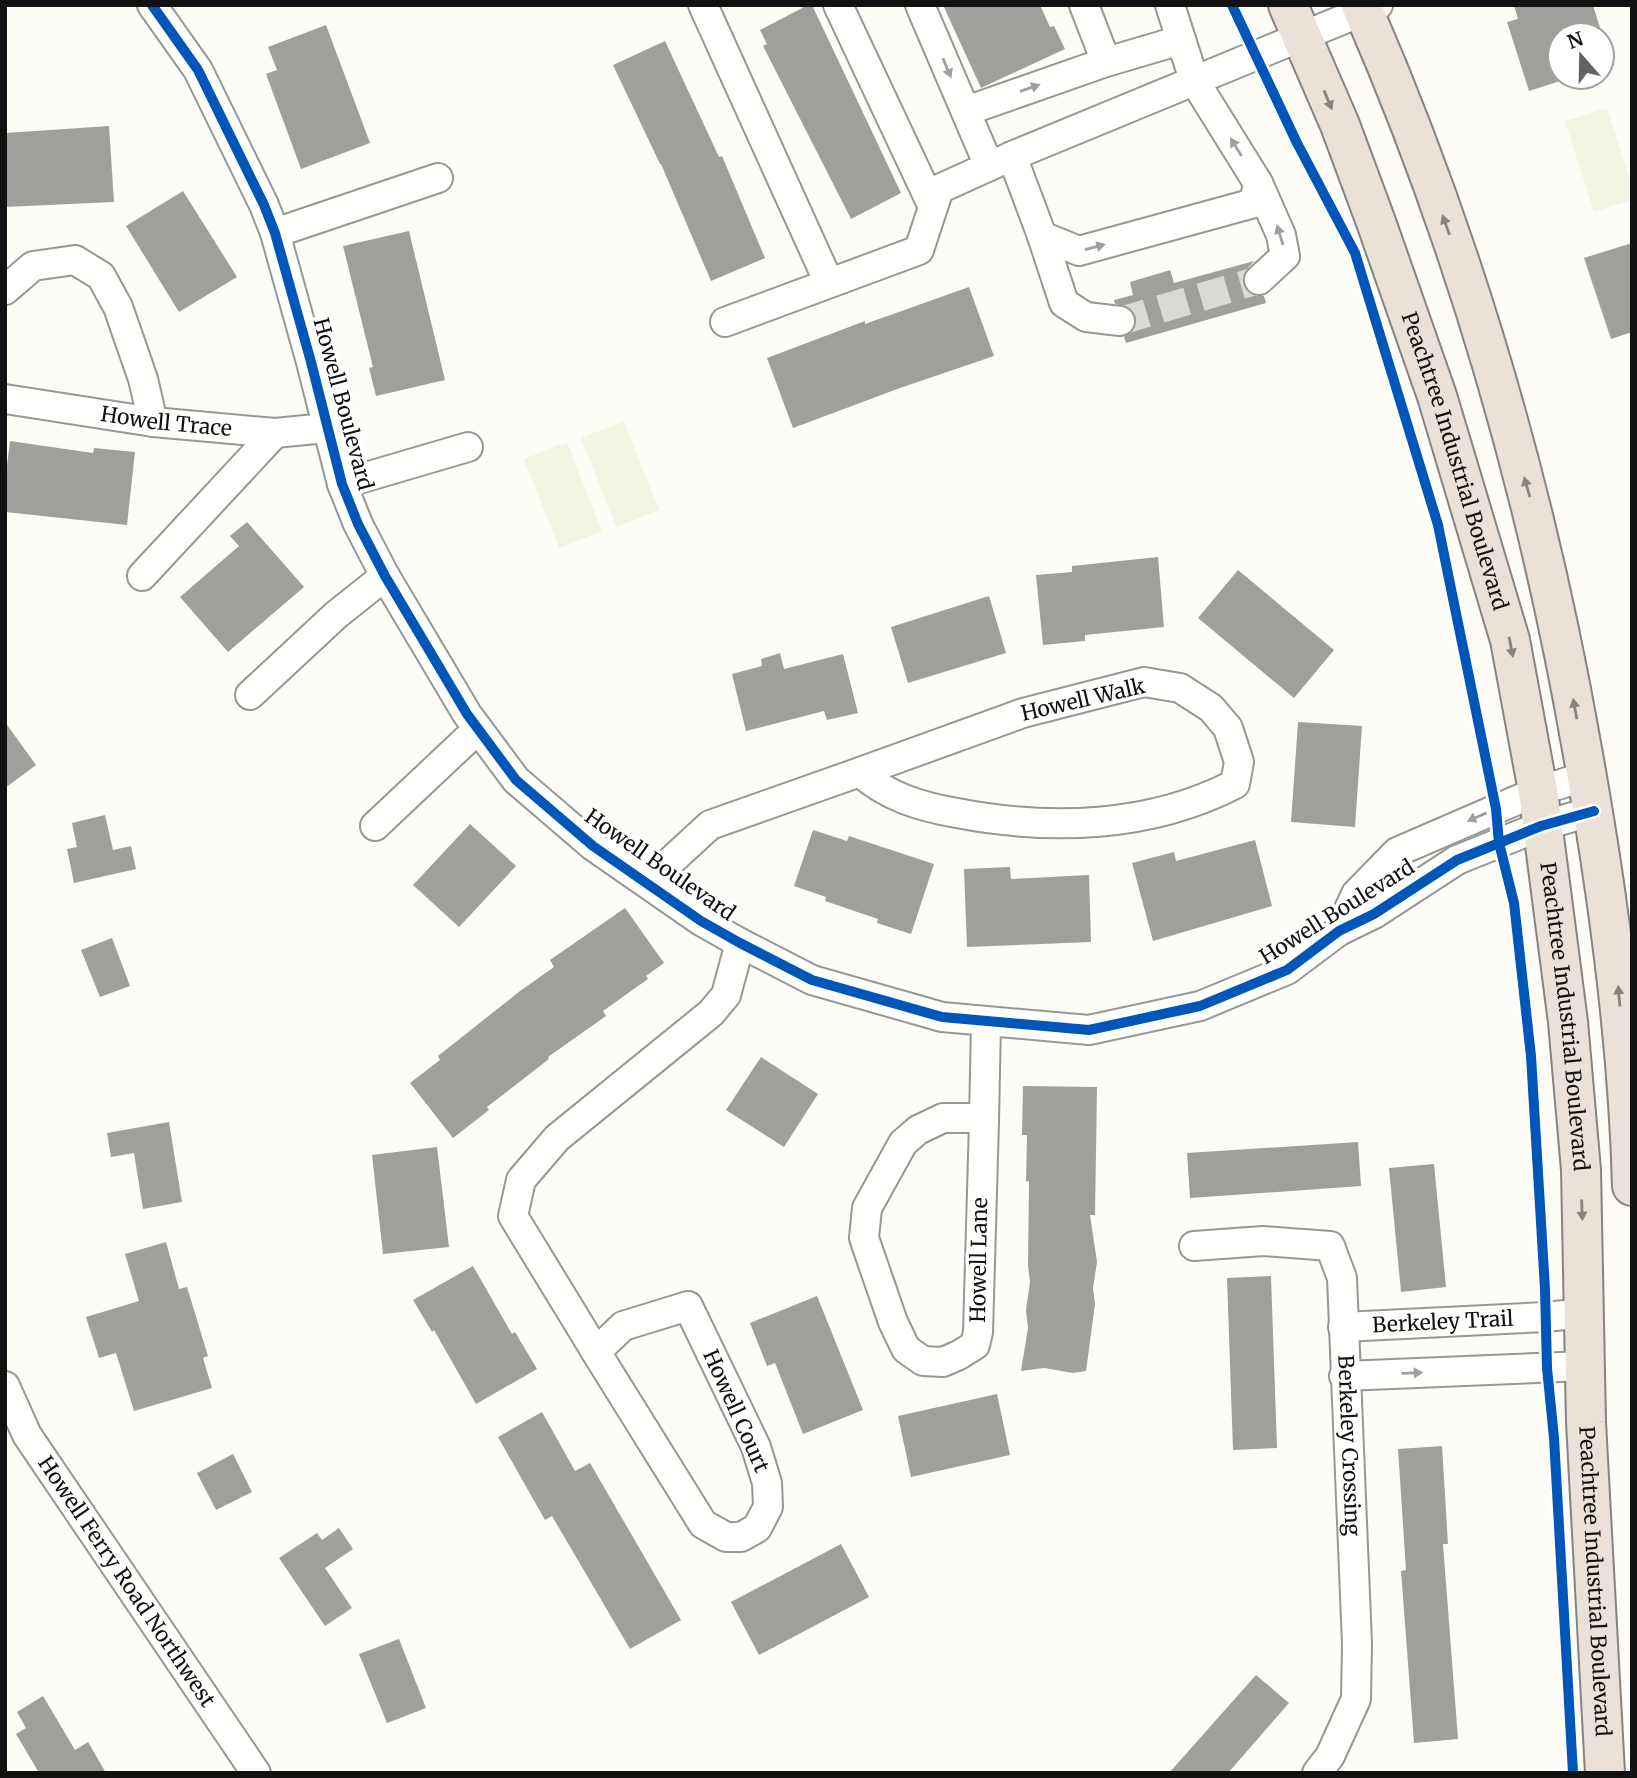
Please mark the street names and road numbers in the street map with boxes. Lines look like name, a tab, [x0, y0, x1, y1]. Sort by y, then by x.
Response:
street label: Peachtree Industrial Boulevard	[1396, 308, 1514, 614]
street label: Howell Boulevard	[307, 315, 380, 493]
street label: Howell Trace	[99, 400, 233, 442]
street label: Howell Walk	[1018, 672, 1148, 727]
street label: Howell Boulevard	[580, 803, 741, 927]
street label: Howell Boulevard	[1254, 853, 1419, 970]
street label: Peachtree Industrial Boulevard	[1534, 860, 1595, 1173]
street label: Howell Lane	[964, 1197, 993, 1323]
street label: Berkeley Trail	[1372, 1305, 1515, 1339]
street label: Howell Court	[697, 1345, 776, 1476]
street label: Berkeley Crossing	[1332, 1354, 1367, 1537]
street label: Peachtree Industrial Boulevard	[1573, 1425, 1617, 1738]
street label: Howell Ferry Road Northwest	[32, 1451, 221, 1712]

